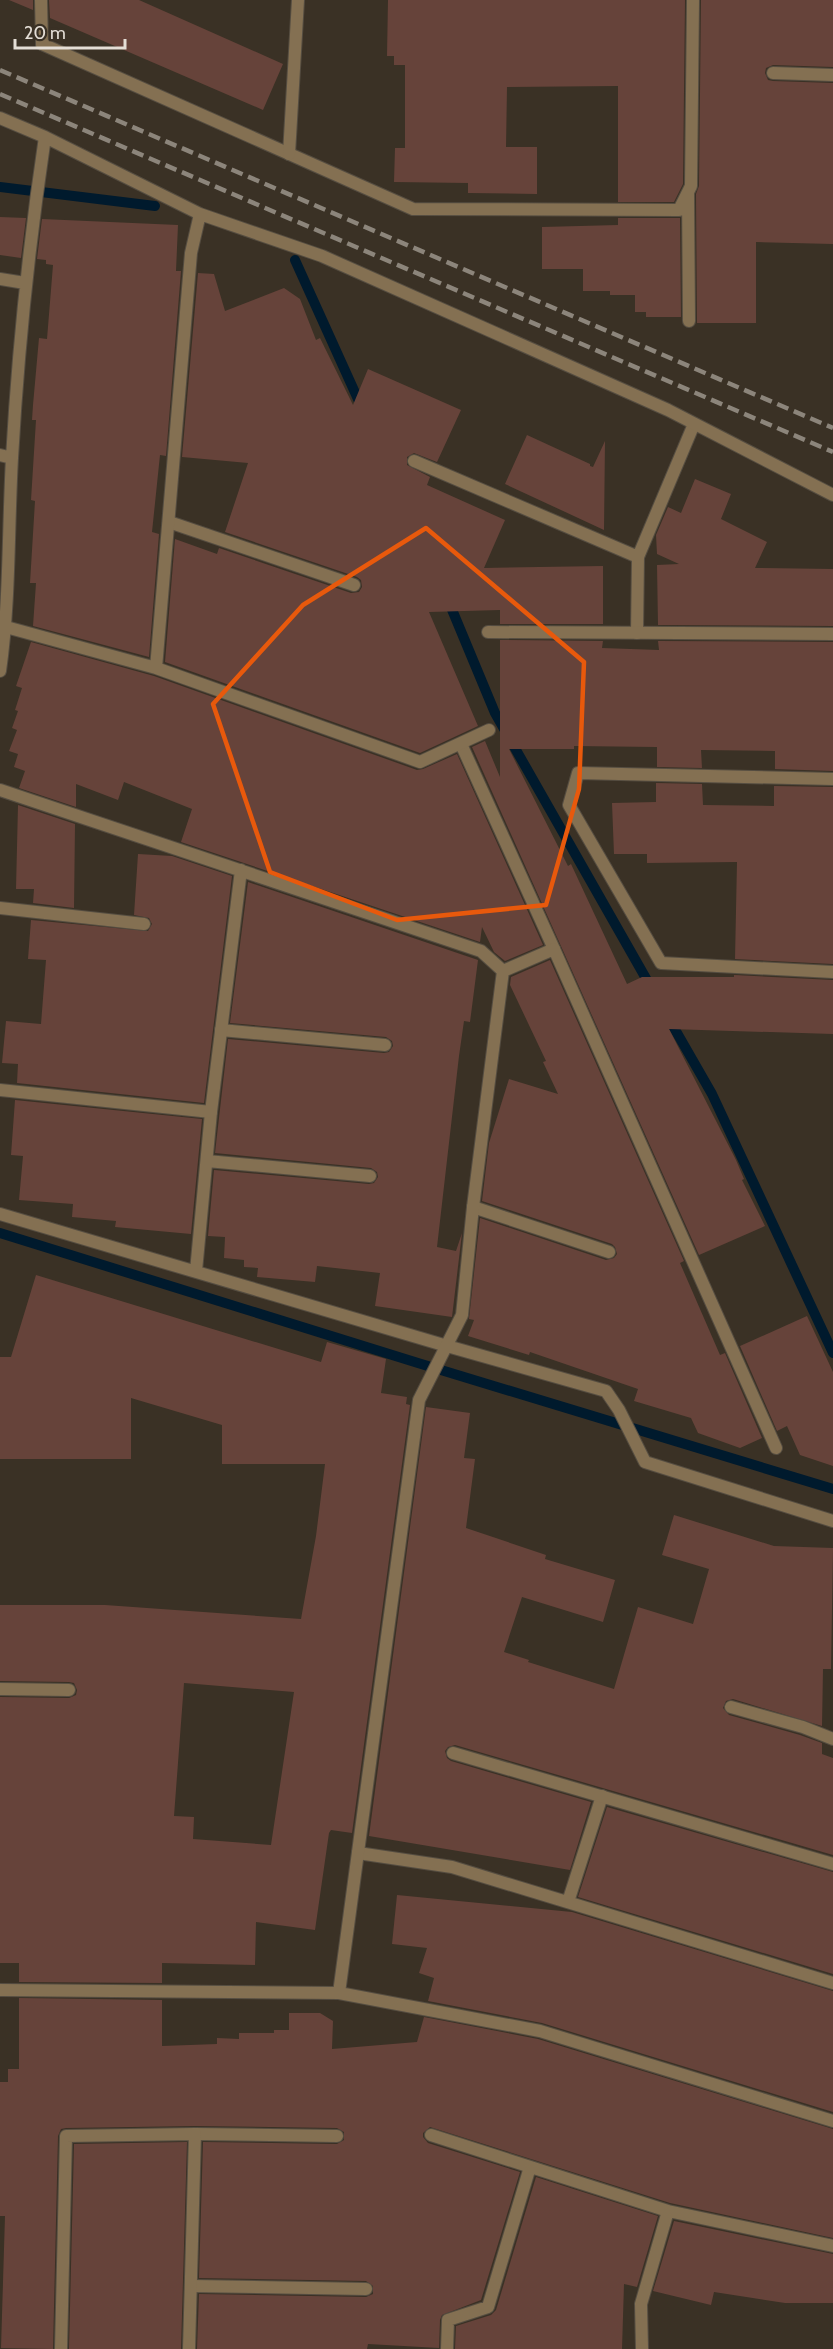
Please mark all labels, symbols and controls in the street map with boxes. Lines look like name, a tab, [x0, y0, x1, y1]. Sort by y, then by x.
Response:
scale bar	[15, 12, 124, 50]
text: 20 m	[24, 22, 66, 44]

